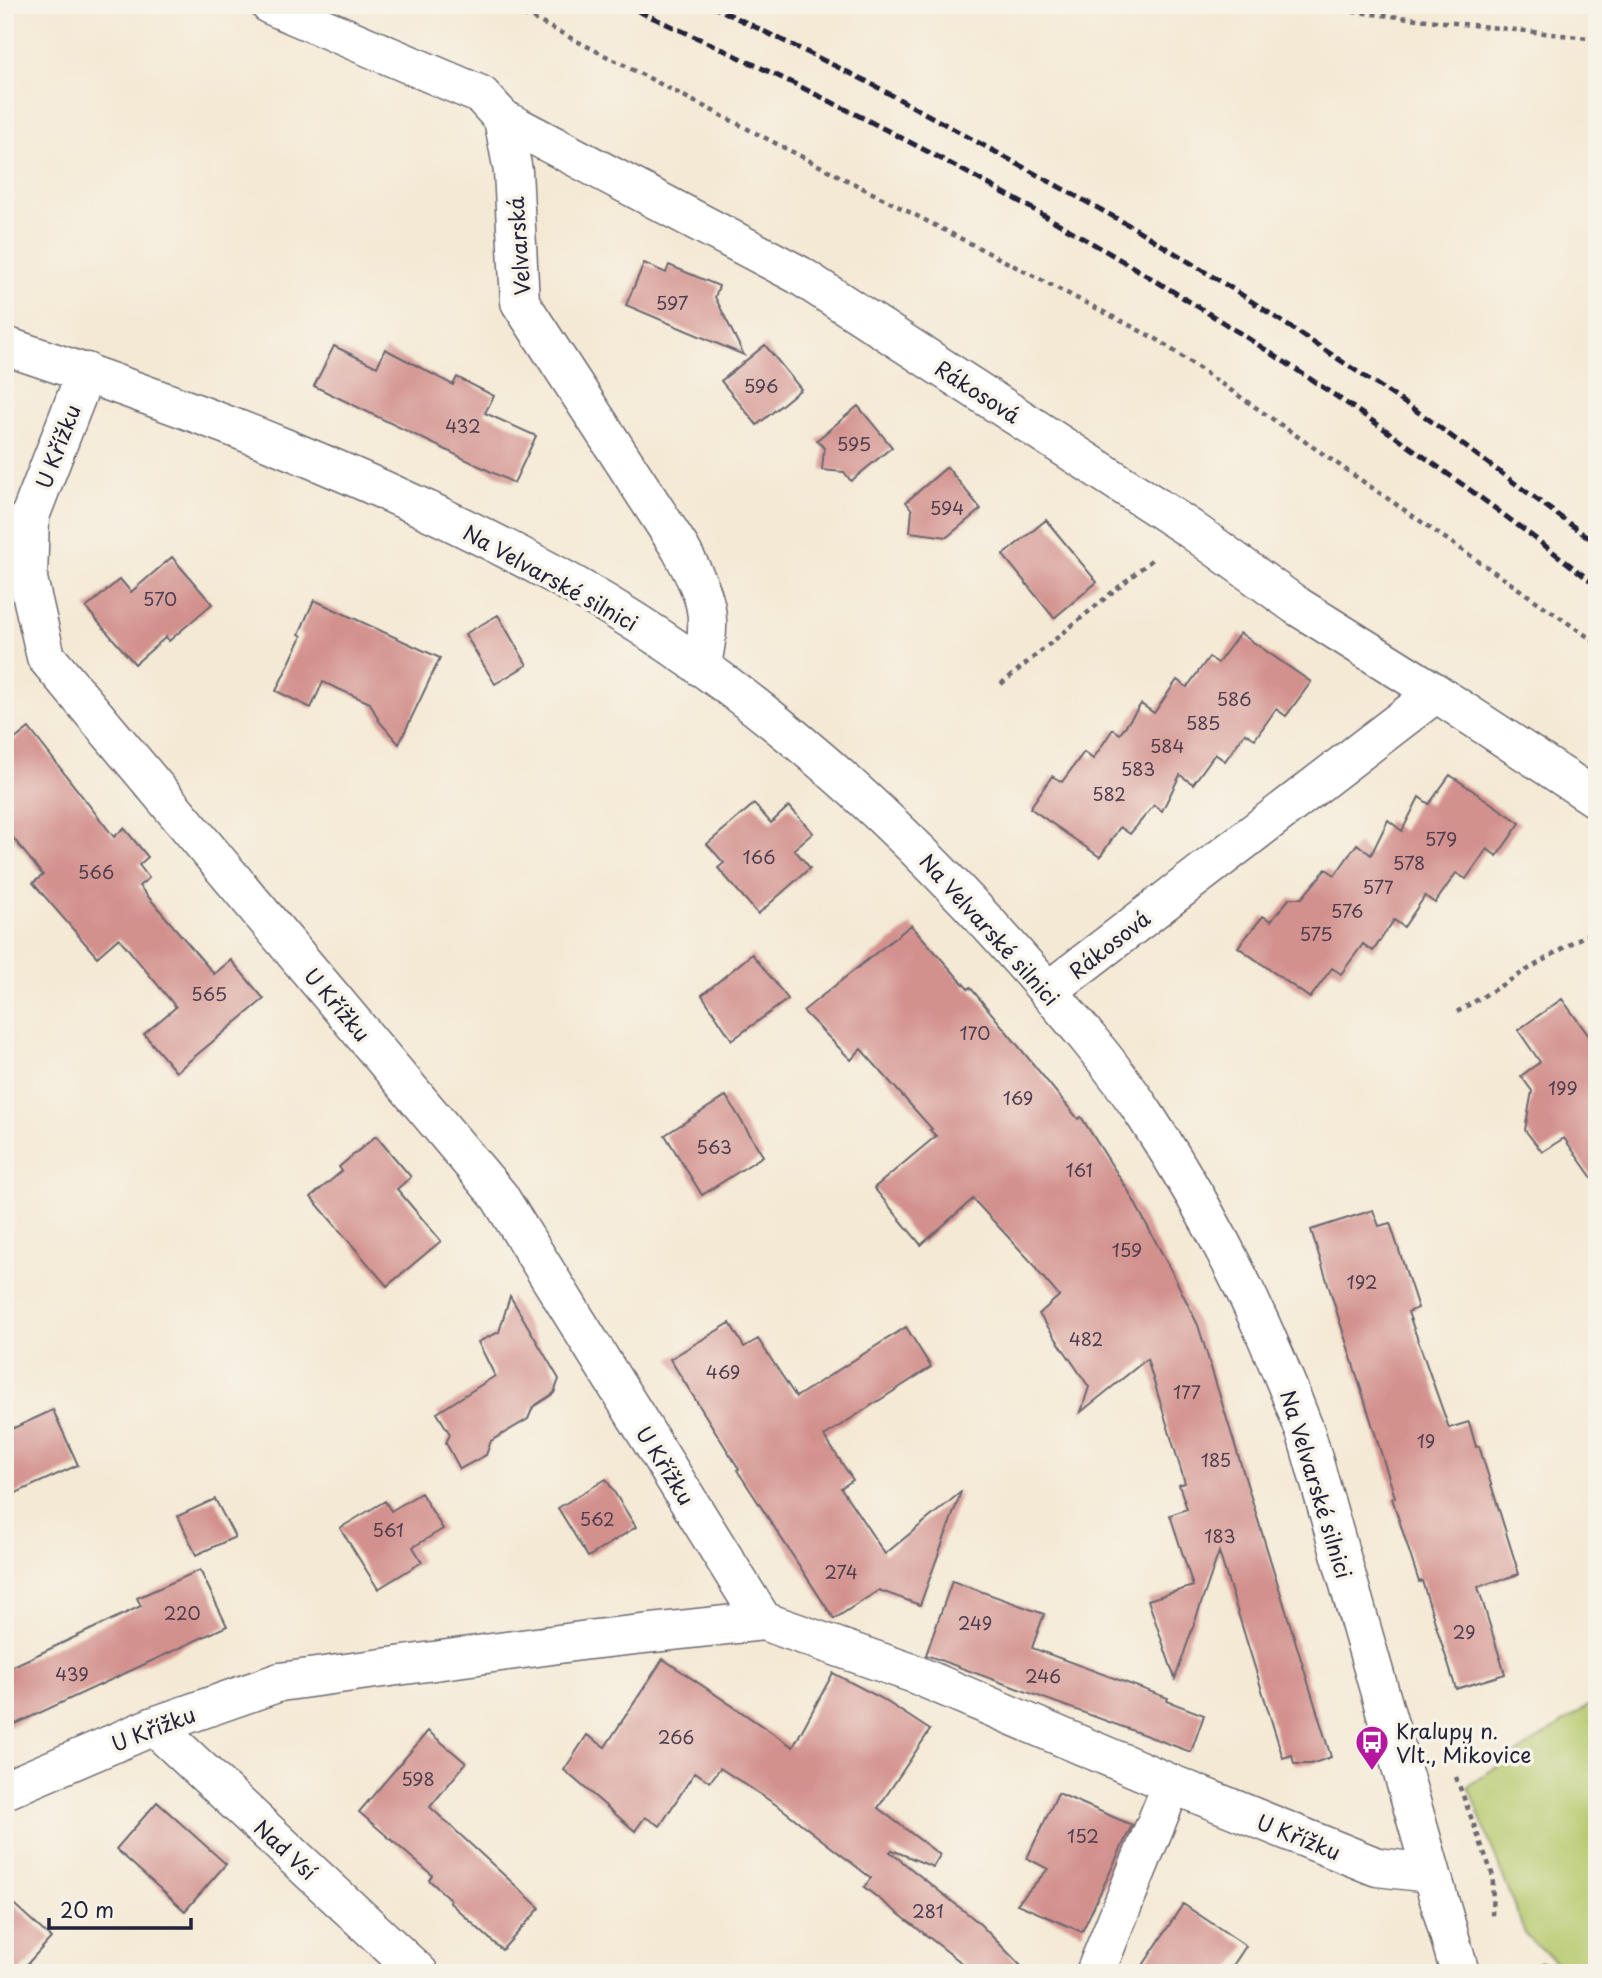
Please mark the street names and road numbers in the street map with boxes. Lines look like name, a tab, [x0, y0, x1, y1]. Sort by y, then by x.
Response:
street label: Velvarská	[499, 196, 537, 296]
street label: Rákosová	[929, 352, 1027, 431]
street label: U Křížku	[26, 399, 88, 493]
street label: Na Velvarské silnici	[458, 516, 644, 638]
street label: Na Velvarské silnici	[913, 846, 1067, 1012]
street label: Rákosová	[1061, 902, 1157, 986]
street label: U Křížku	[298, 960, 378, 1048]
street label: Na Velvarské silnici	[1273, 1386, 1361, 1582]
street label: U Křížku	[629, 1419, 703, 1511]
street label: U Křížku	[106, 1697, 200, 1759]
street label: U Křížku	[1252, 1805, 1346, 1867]
street label: Nad Vsí	[247, 1811, 325, 1887]

